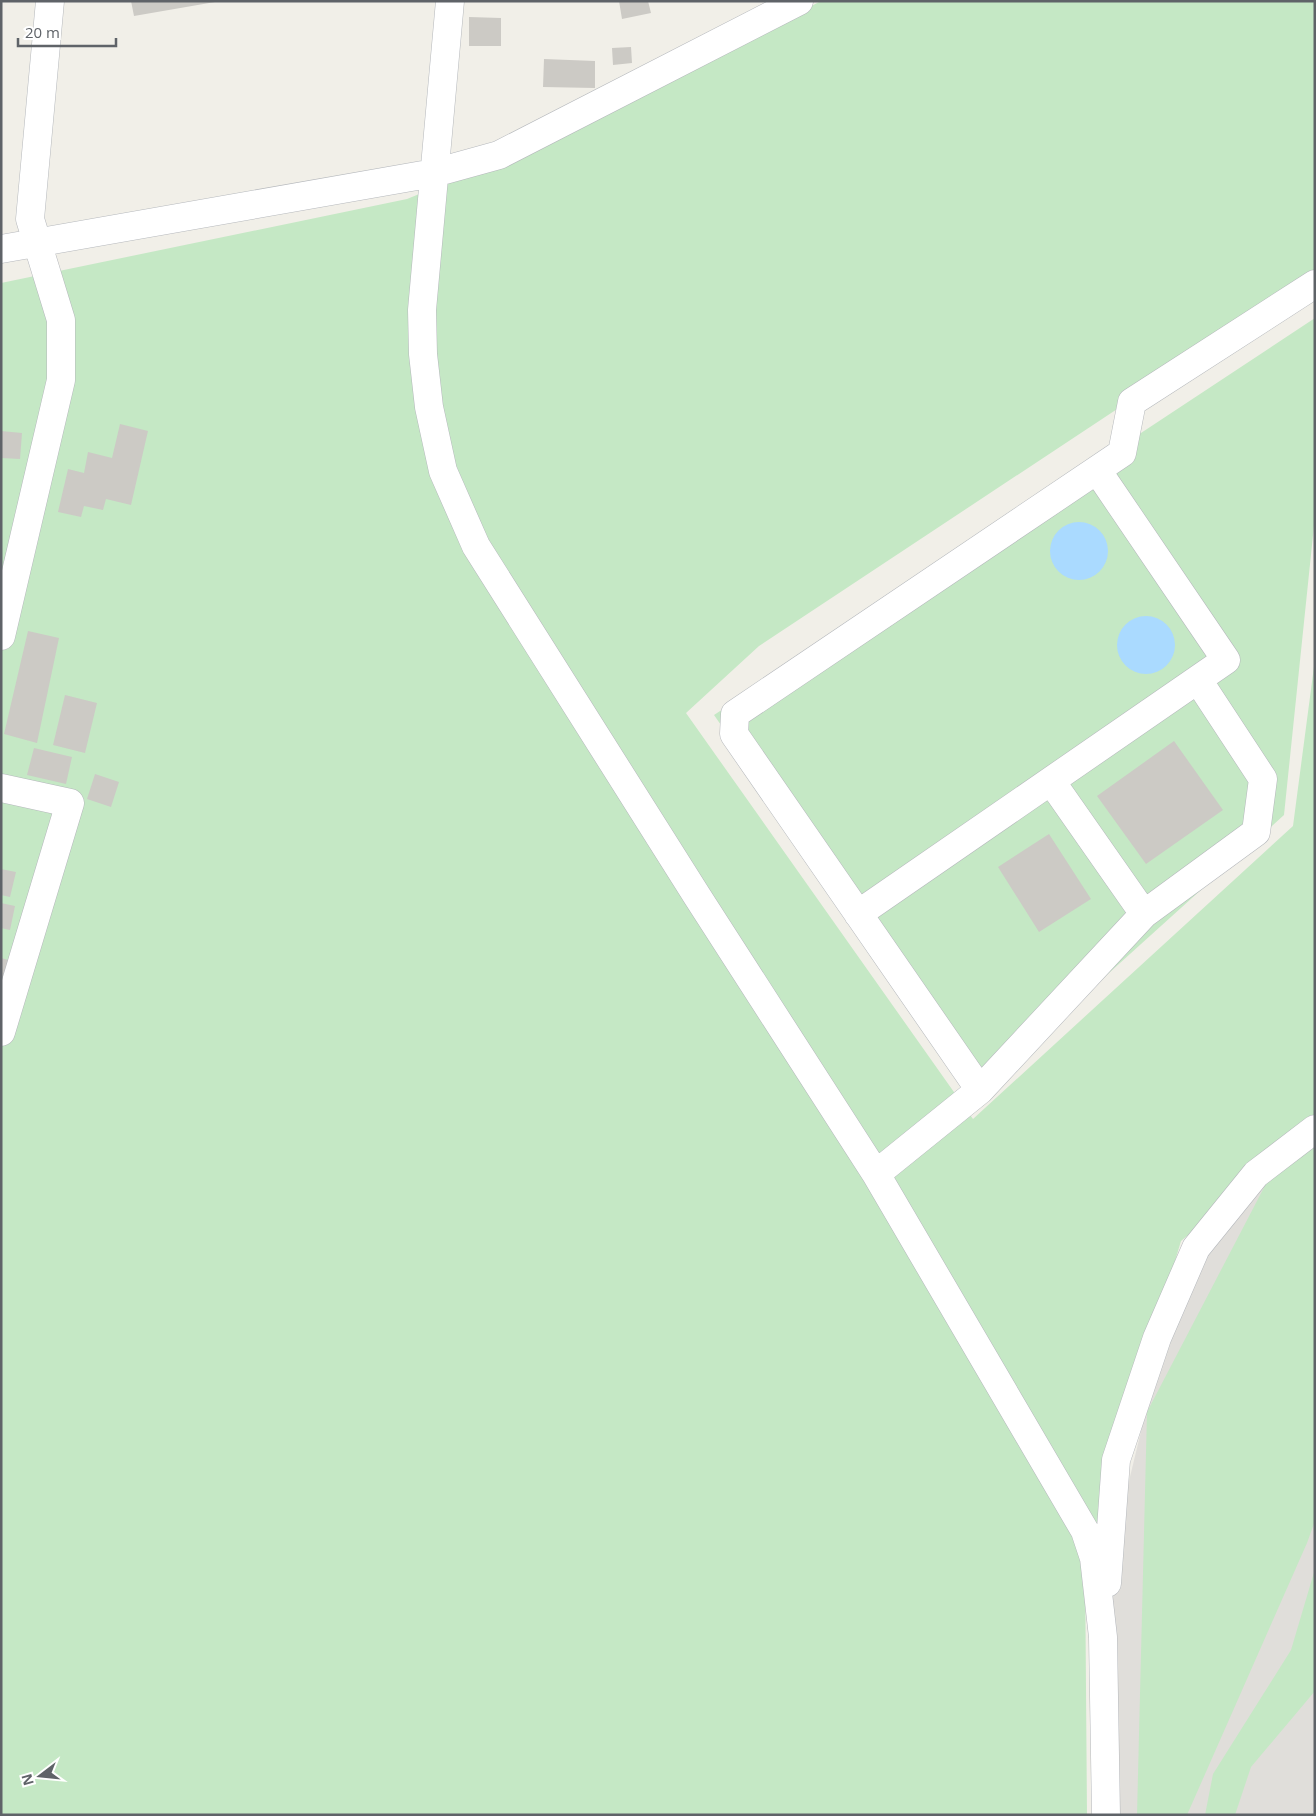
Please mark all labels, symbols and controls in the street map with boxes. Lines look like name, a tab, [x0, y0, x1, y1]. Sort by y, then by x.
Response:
scale bar	[18, 15, 115, 47]
text: 20 m	[25, 22, 60, 42]
north arrow	[15, 1751, 65, 1801]
text: N	[16, 1772, 38, 1788]

